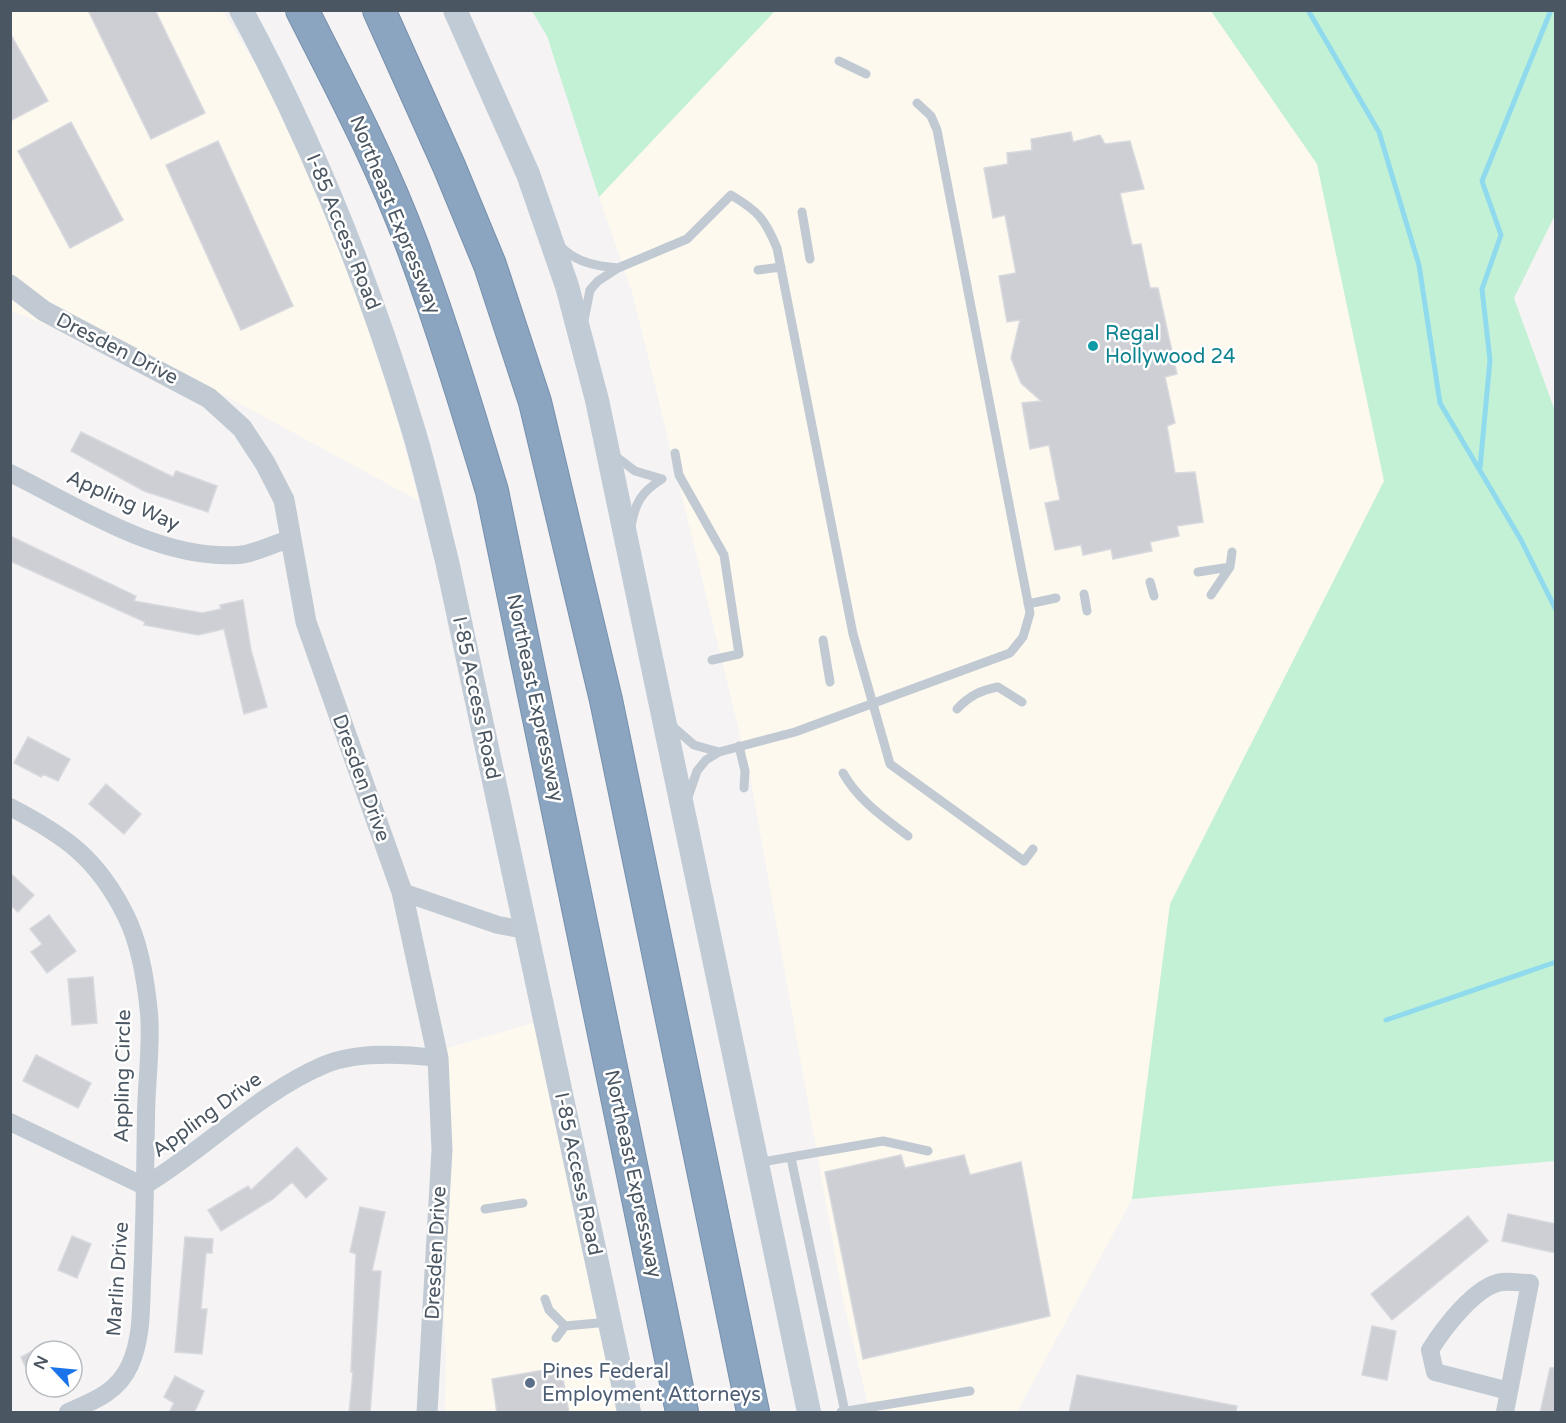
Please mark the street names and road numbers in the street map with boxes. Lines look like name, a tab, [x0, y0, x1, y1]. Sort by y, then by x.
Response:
street label: Northeast Expressway	[344, 112, 446, 318]
street label: I-85 Access Road	[301, 151, 385, 313]
street label: Dresden Drive	[52, 308, 182, 390]
street label: Appling Way	[63, 465, 183, 537]
street label: Northeast Expressway	[501, 592, 569, 804]
street label: I-85 Access Road	[447, 614, 505, 782]
street label: Dresden Drive	[327, 711, 395, 845]
street label: Appling Circle	[110, 1009, 136, 1143]
street label: Appling Drive	[148, 1067, 266, 1163]
street label: Northeast Expressway	[599, 1068, 667, 1280]
street label: I-85 Access Road	[549, 1090, 607, 1258]
street label: Dresden Drive	[421, 1186, 451, 1320]
street label: Marlin Drive	[102, 1221, 134, 1337]

